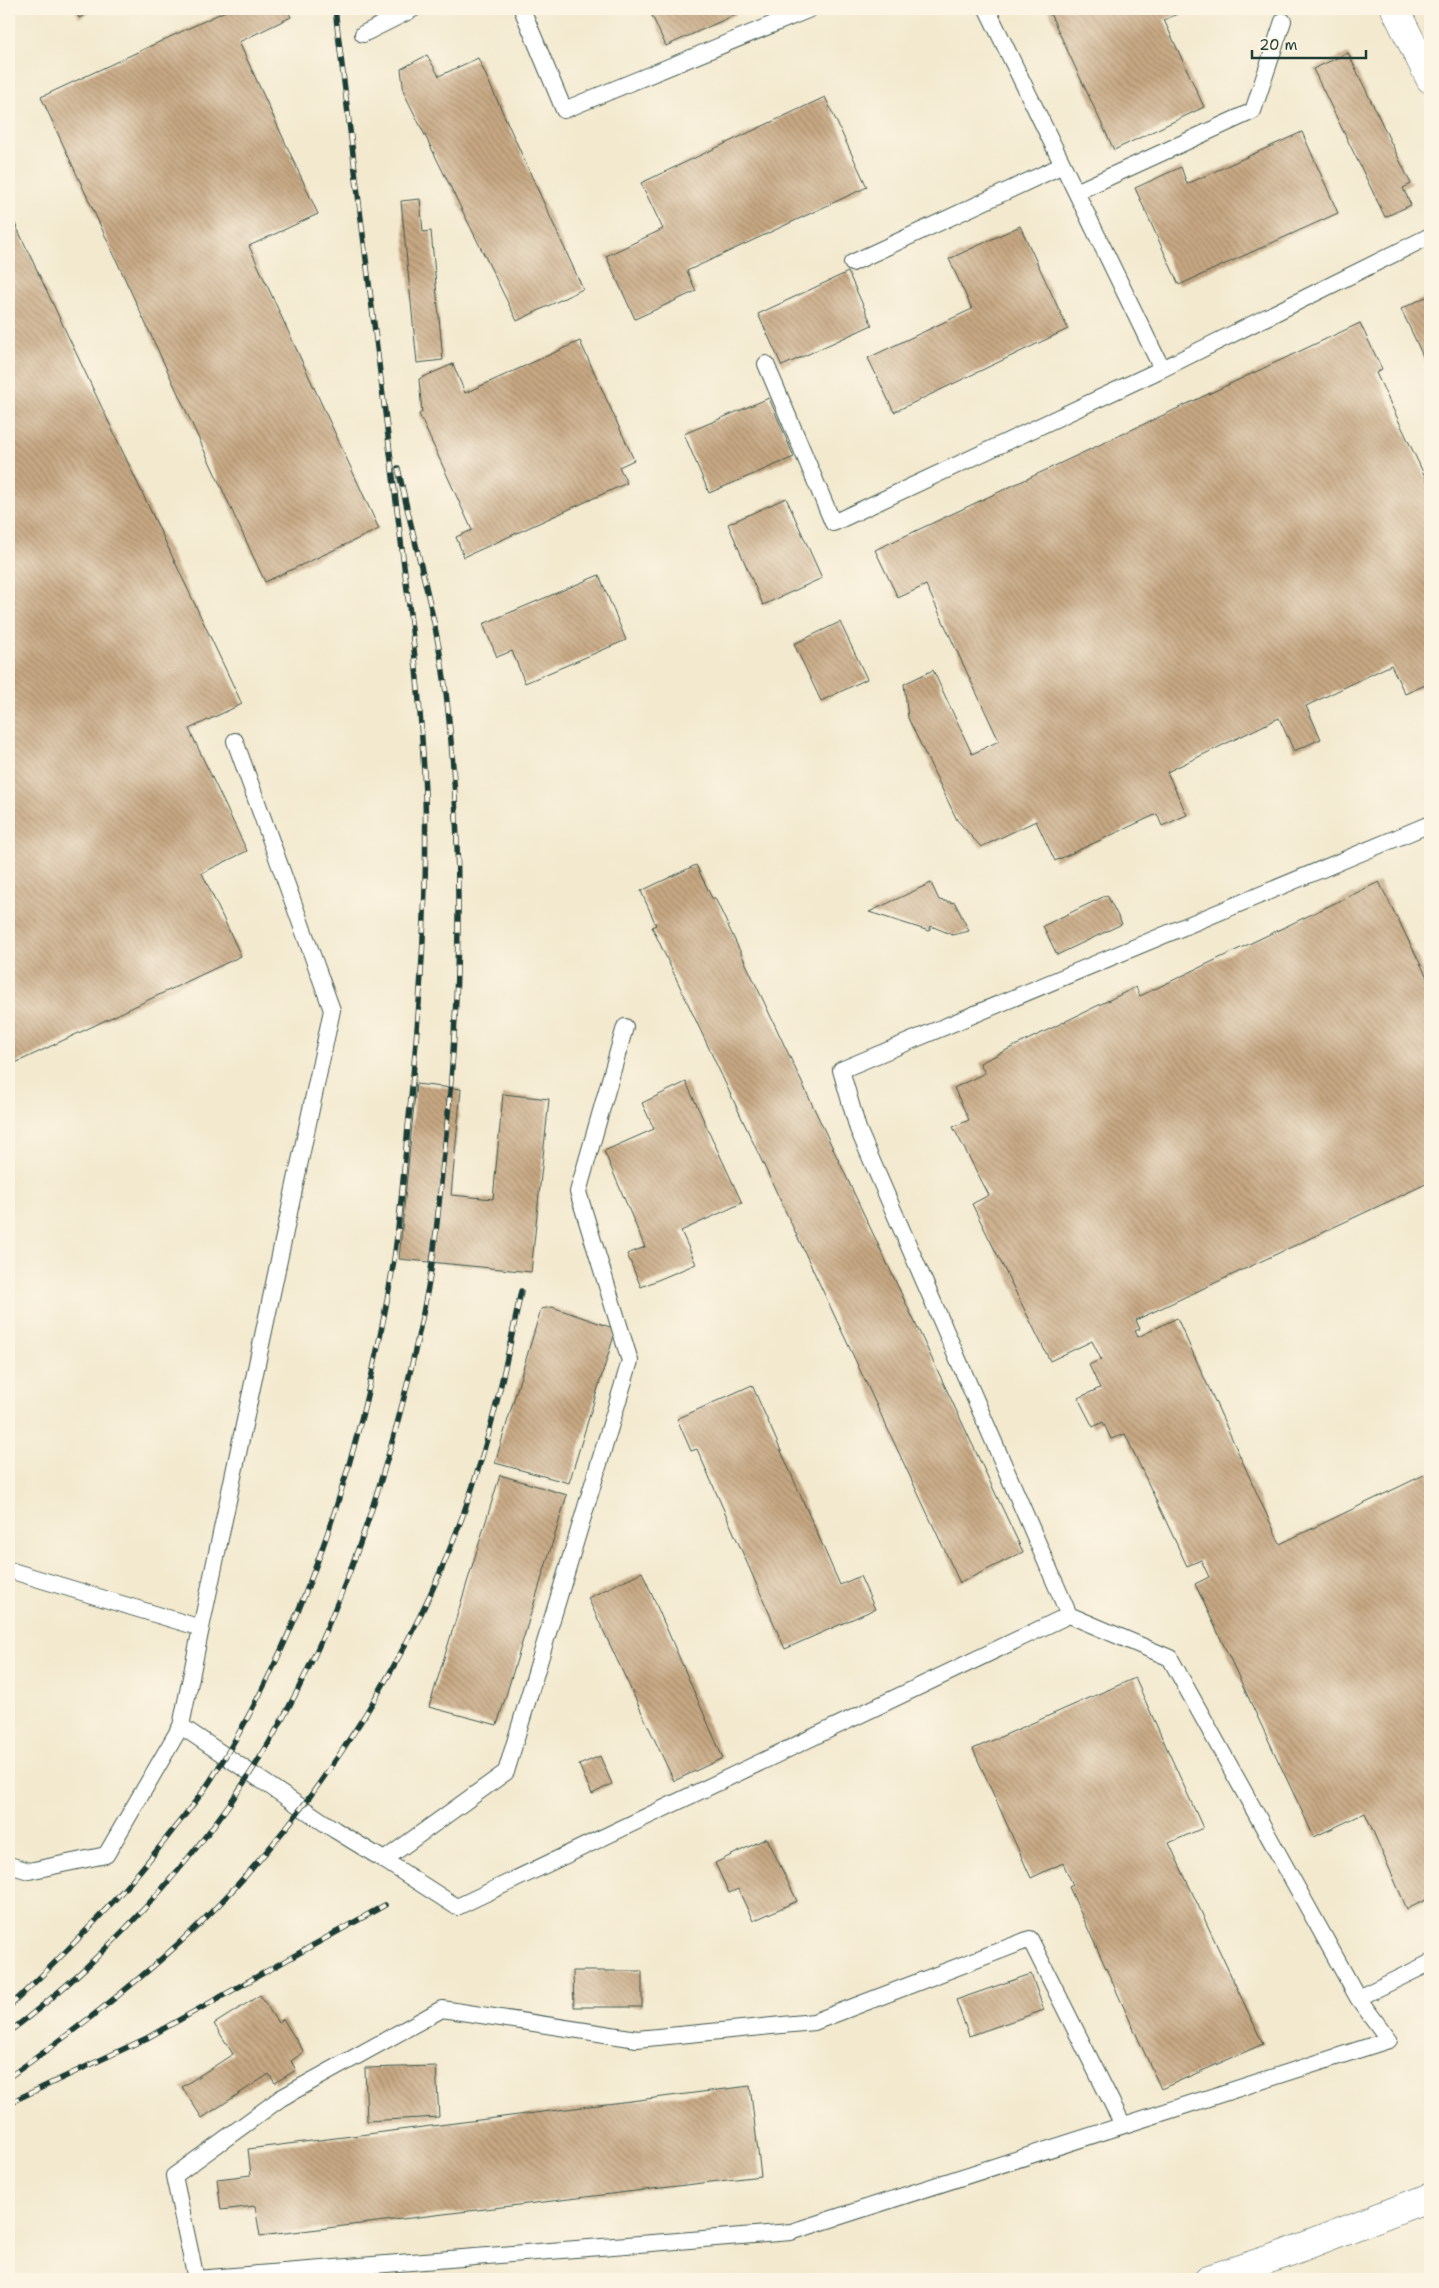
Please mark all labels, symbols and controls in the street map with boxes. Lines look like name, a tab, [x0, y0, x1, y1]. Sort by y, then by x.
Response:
scale bar	[1252, 28, 1365, 60]
text: 20 m	[1259, 35, 1298, 55]

